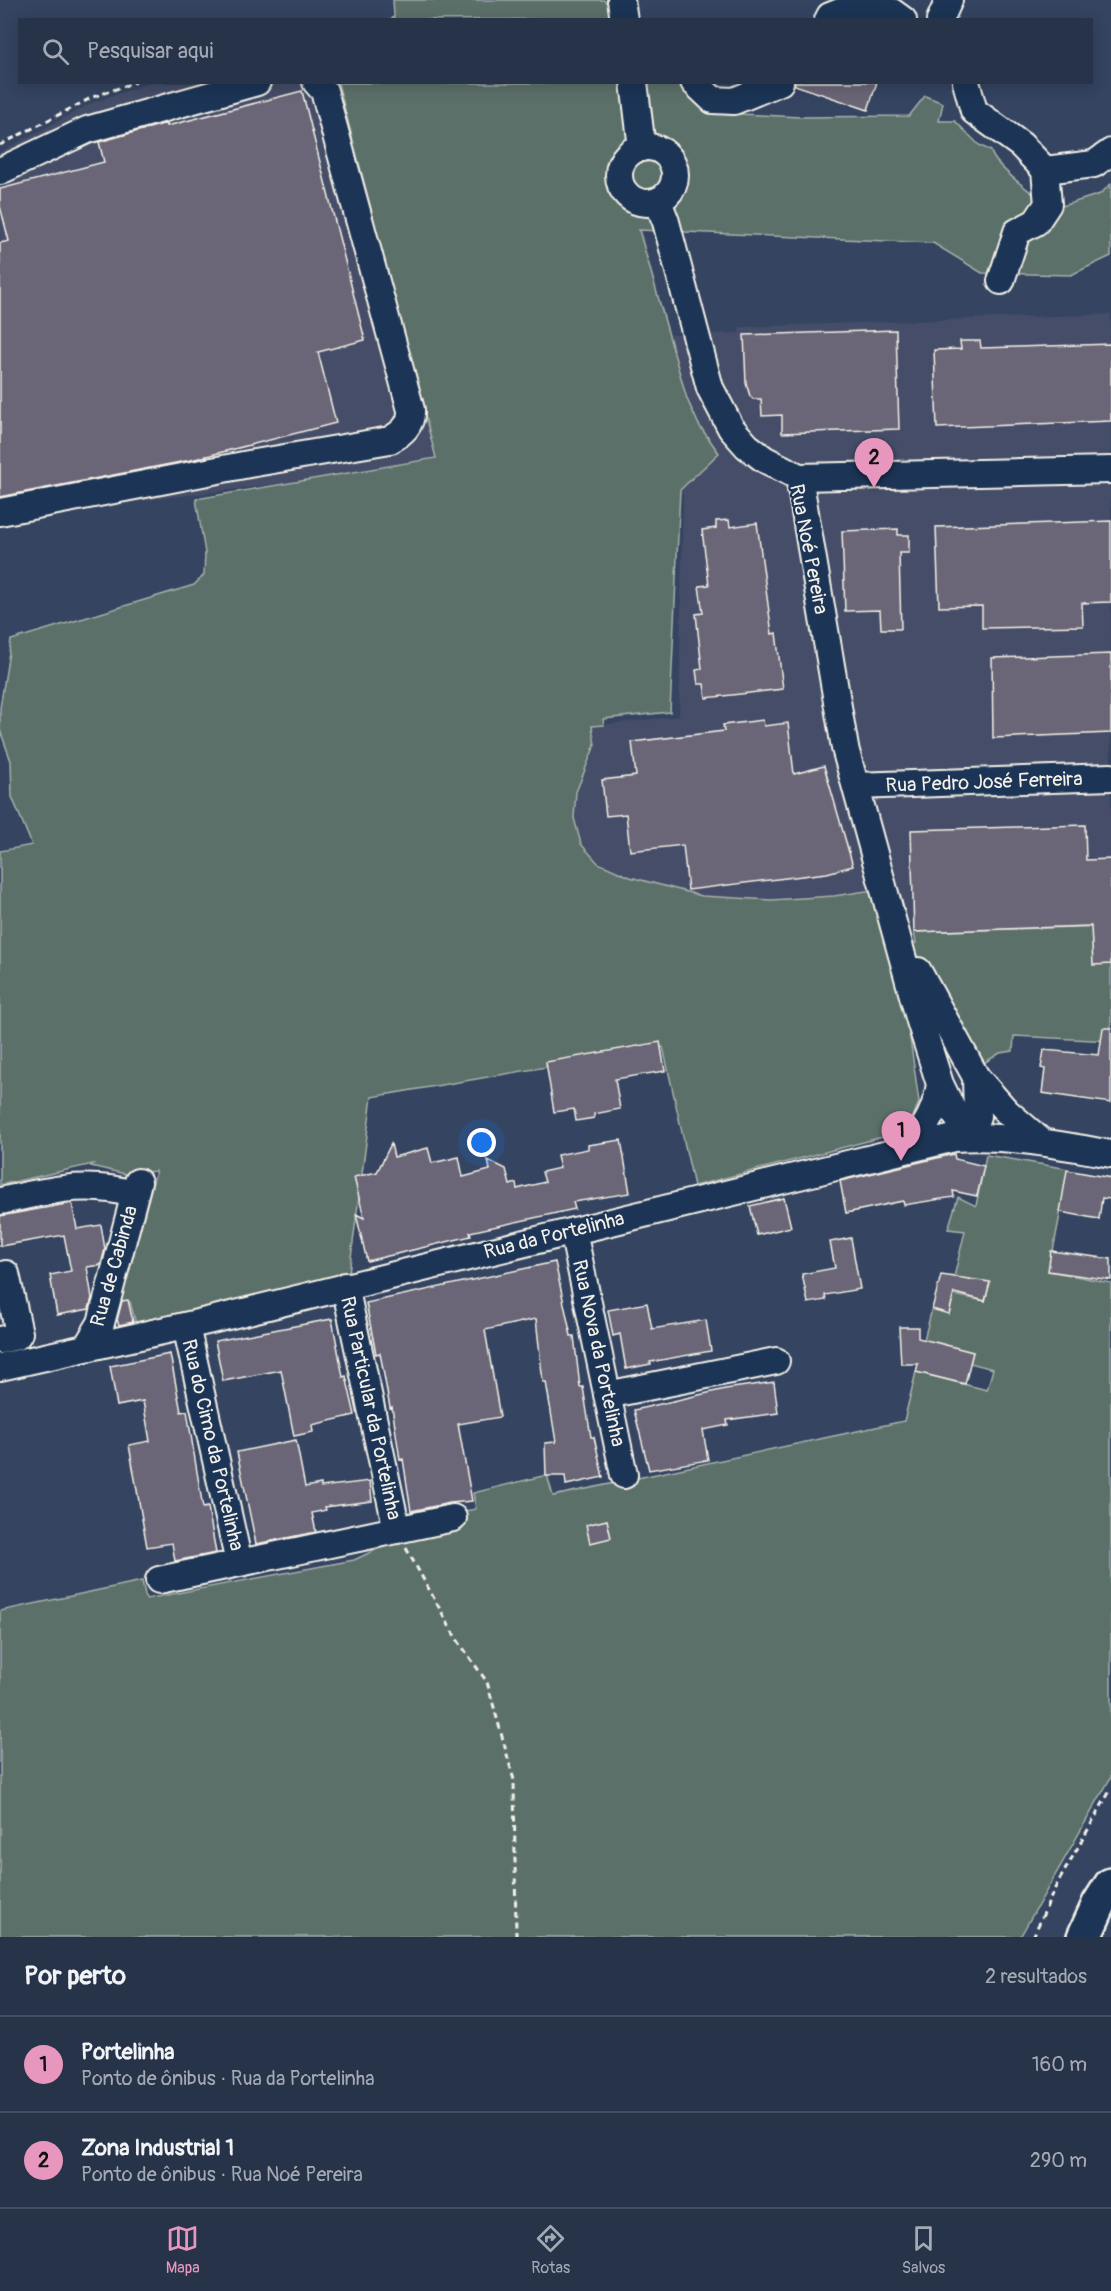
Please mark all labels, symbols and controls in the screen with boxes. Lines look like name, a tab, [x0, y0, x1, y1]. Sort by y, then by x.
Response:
search box	[18, 18, 1093, 84]
icon: search	[39, 35, 72, 68]
text: Pesquisar aqui	[87, 37, 213, 65]
pin: 2	[854, 438, 894, 488]
street label: Rua Noé Pereira	[784, 482, 834, 616]
street label: Rua Pedro José Ferreira	[885, 766, 1083, 798]
pin: 1	[882, 1112, 920, 1161]
your location	[467, 1128, 496, 1157]
street label: Rua de Cabinda	[85, 1203, 143, 1329]
street label: Rua da Portelinha	[481, 1205, 627, 1265]
street label: Rua Nova da Portelinha	[567, 1257, 631, 1449]
street label: Rua Particular da Portelinha	[335, 1294, 407, 1522]
street label: Rua do Cimo da Portelinha	[176, 1337, 250, 1553]
text: Por perto	[24, 1960, 126, 1992]
text: 2 resultados	[985, 1964, 1087, 1989]
text: Portelinha	[81, 2038, 174, 2066]
text: 1	[40, 2052, 47, 2077]
text: 160 m	[1032, 2052, 1087, 2077]
text: Ponto de ônibus · Rua da Portelinha	[81, 2066, 375, 2091]
text: Zona Industrial 1	[81, 2134, 234, 2162]
text: 2	[38, 2148, 49, 2173]
text: 290 m	[1030, 2148, 1087, 2173]
text: Ponto de ônibus · Rua Noé Pereira	[81, 2162, 363, 2187]
tab: Mapa	[166, 2222, 200, 2278]
tab: Rotas	[531, 2222, 570, 2278]
tab: Salvos	[902, 2222, 945, 2278]

